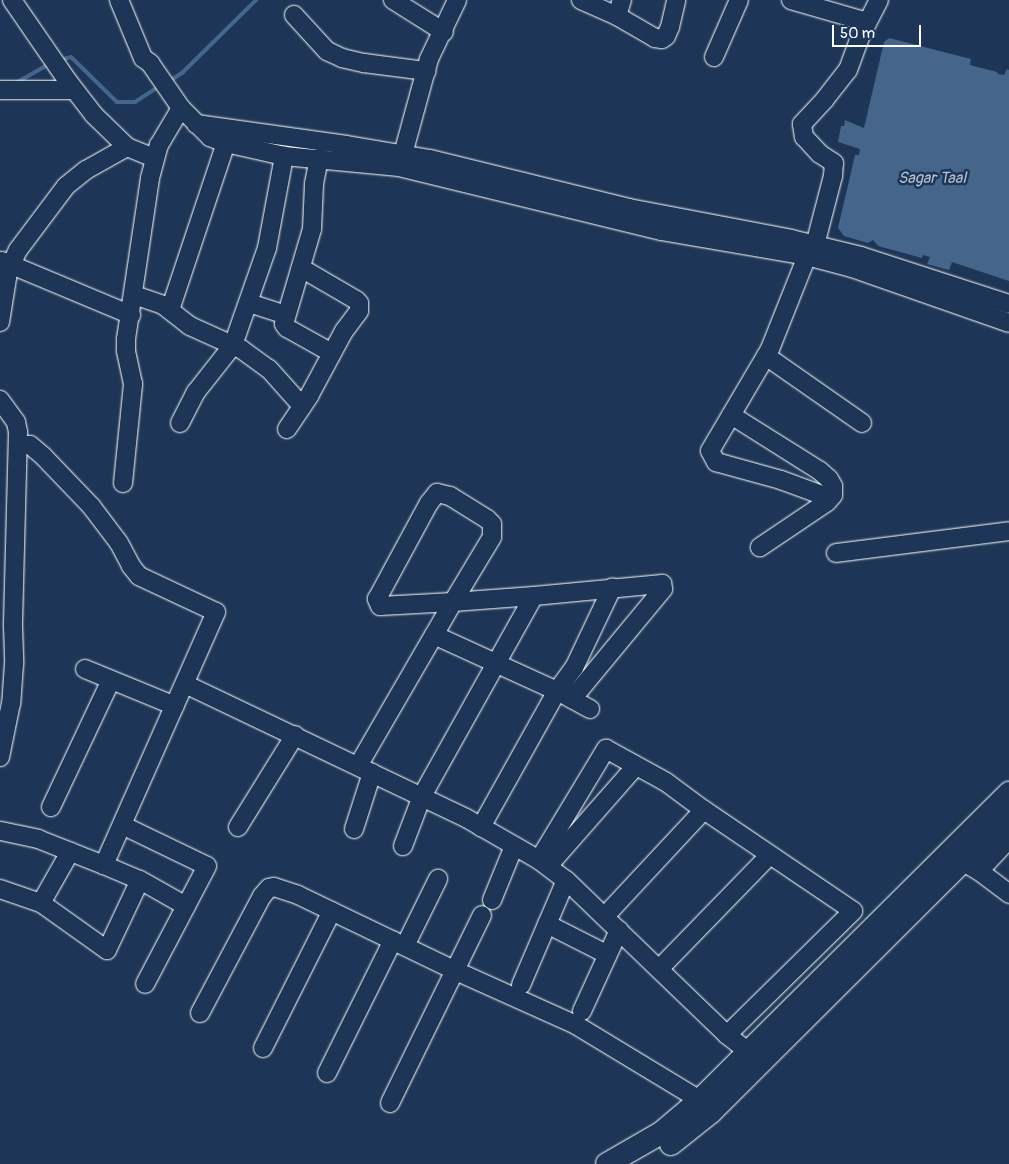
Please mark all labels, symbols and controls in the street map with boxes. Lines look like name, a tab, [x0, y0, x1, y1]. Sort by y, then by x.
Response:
scale bar	[834, 15, 923, 47]
text: 50 m	[840, 24, 875, 43]
water label: Sagar Taal	[898, 168, 966, 188]

